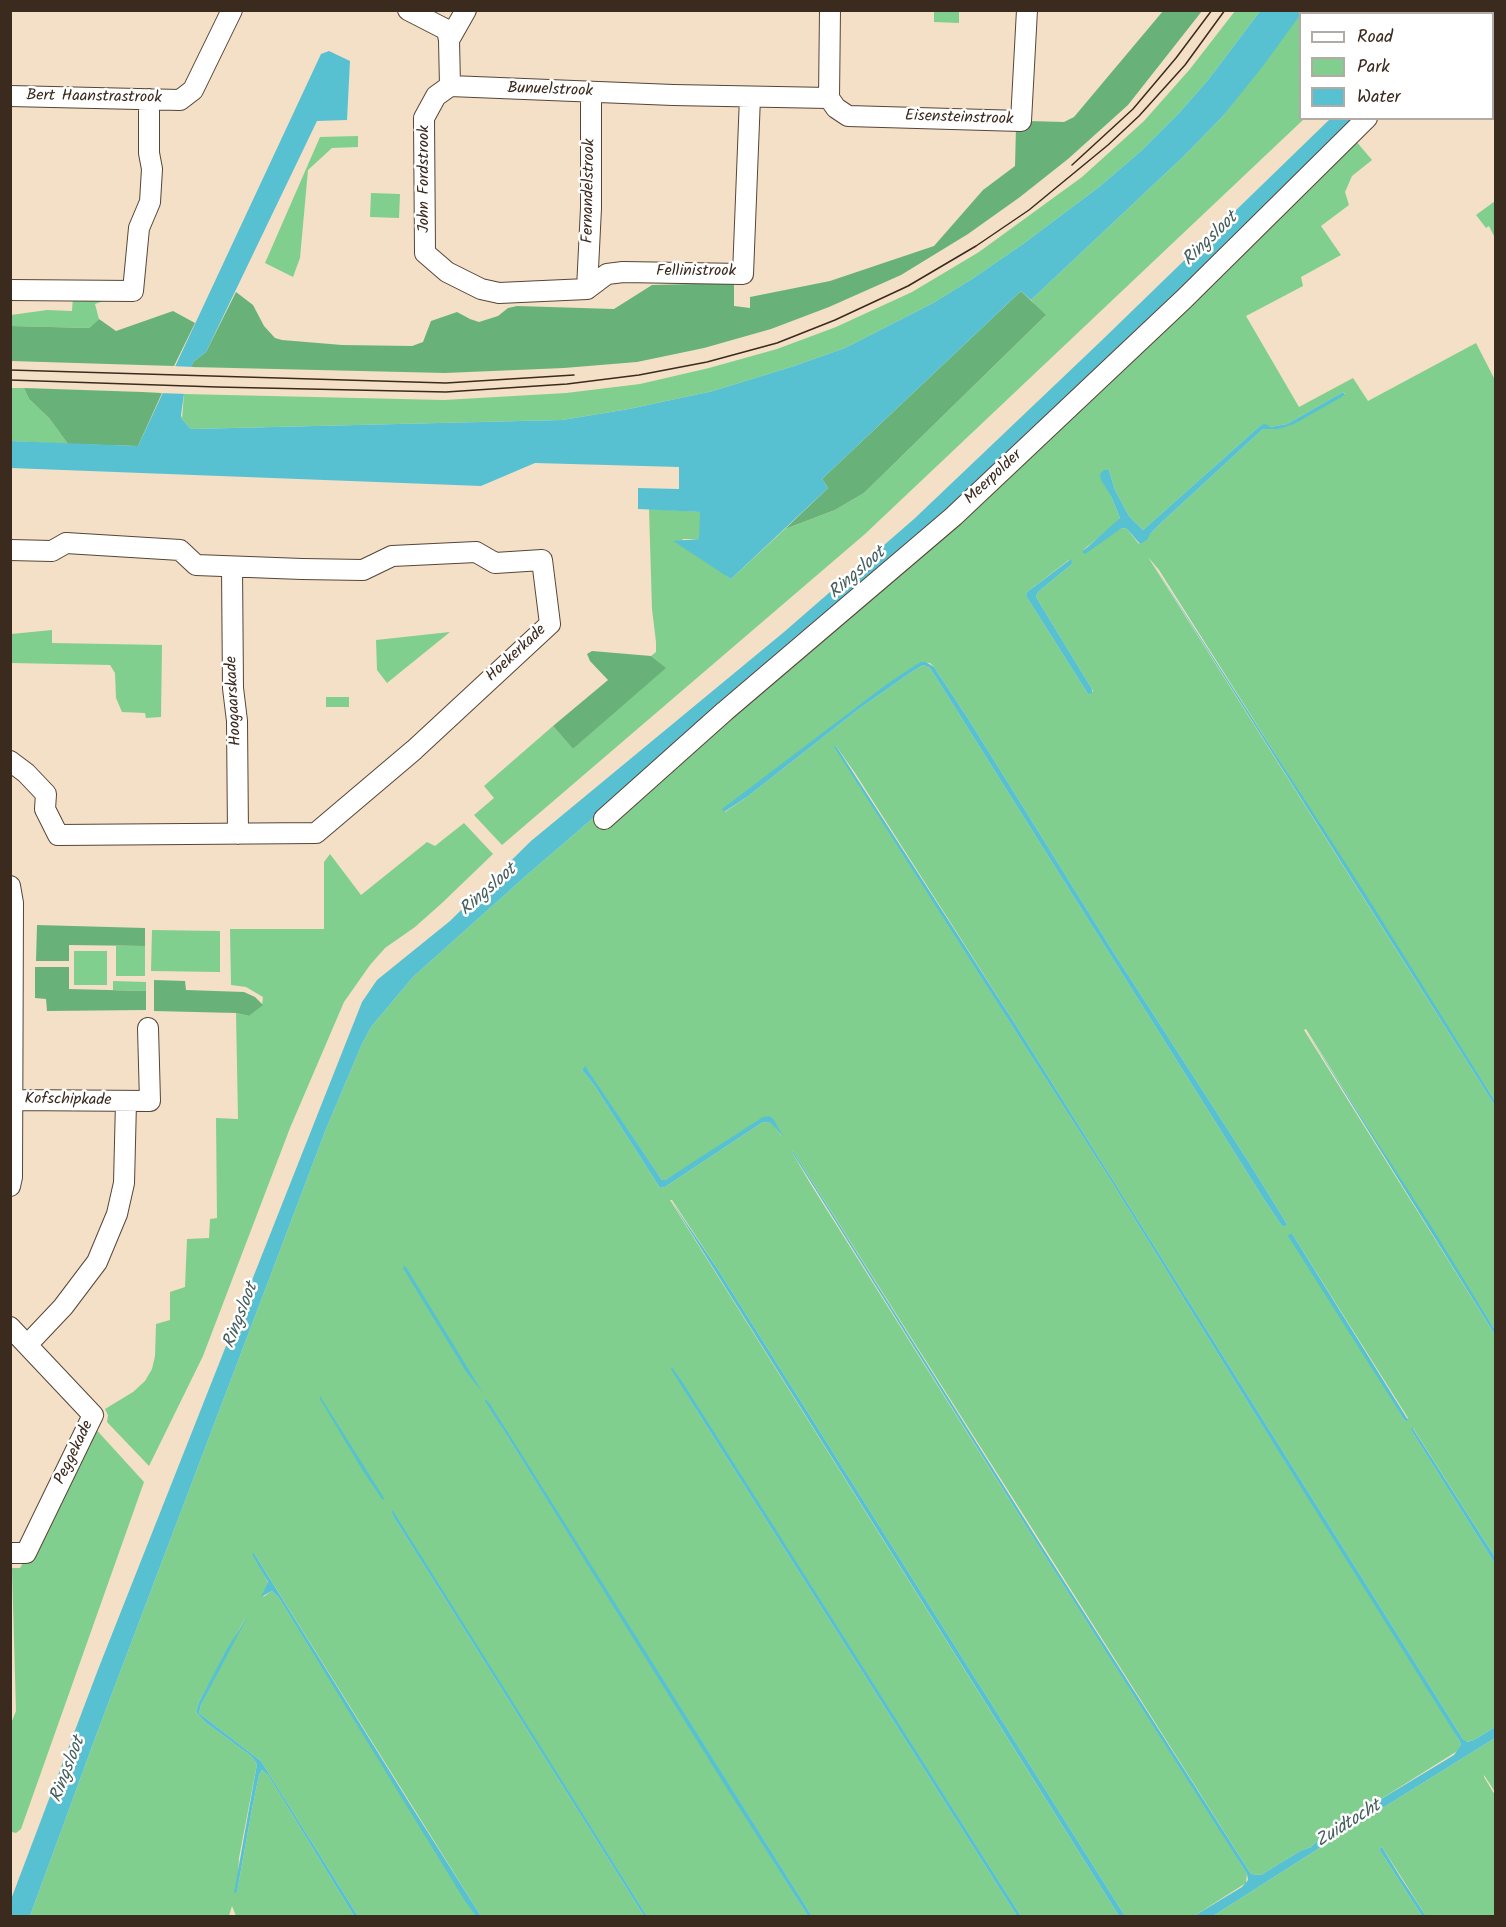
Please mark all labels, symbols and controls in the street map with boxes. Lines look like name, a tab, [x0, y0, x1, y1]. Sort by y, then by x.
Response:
legend	[1299, 12, 1494, 120]
text: Road	[1357, 23, 1393, 52]
text: Park	[1357, 53, 1390, 82]
street label: Bunuelstrook	[507, 80, 593, 102]
text: Water	[1357, 83, 1401, 112]
street label: Bert Haanstrastrook	[26, 87, 162, 109]
street label: Eisensteinstrook	[904, 108, 1014, 130]
street label: John Fordstrook	[415, 125, 435, 233]
street label: Fernandelstrook	[579, 138, 601, 244]
water label: Ringsloot	[1179, 209, 1243, 271]
street label: Fellinistrook	[656, 262, 736, 282]
street label: Meerpolder	[961, 447, 1027, 509]
water label: Ringsloot	[825, 543, 891, 605]
street label: Hoekerkade	[483, 621, 551, 687]
street label: Hoogaarskade	[223, 655, 247, 747]
water label: Ringsloot	[456, 860, 522, 922]
street label: Kofschipkade	[24, 1091, 112, 1111]
water label: Ringsloot	[220, 1280, 264, 1352]
street label: Peggekade	[51, 1418, 99, 1488]
water label: Ringsloot	[47, 1734, 91, 1806]
water label: Zuidtocht	[1312, 1797, 1386, 1853]

